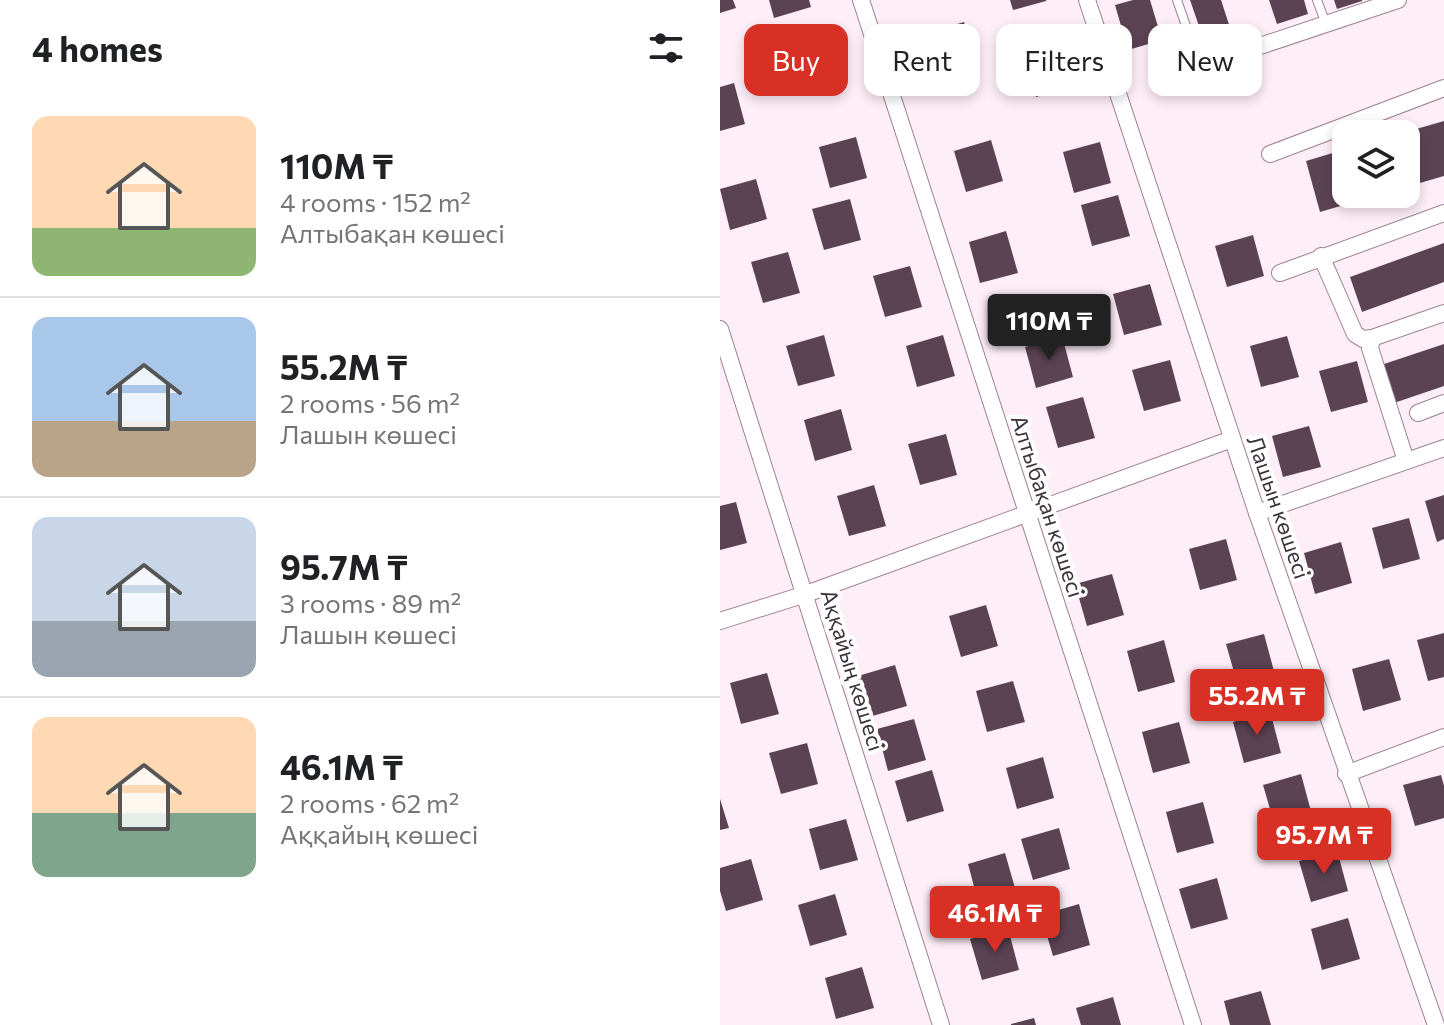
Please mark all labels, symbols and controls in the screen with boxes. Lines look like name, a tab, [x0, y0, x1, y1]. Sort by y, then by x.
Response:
chip: Buy	[744, 24, 848, 96]
chip: Rent	[864, 24, 980, 96]
chip: Filters	[996, 24, 1132, 96]
chip: New	[1148, 24, 1262, 96]
icon: filters	[644, 26, 688, 70]
text: 4 homes	[32, 27, 163, 69]
map controls	[1332, 120, 1420, 208]
button: layers	[1332, 120, 1420, 208]
text: 110M ₸	[280, 144, 393, 186]
icon: home	[96, 148, 192, 244]
text: 4 rooms · 152 m²	[280, 186, 471, 217]
text: Алтыбақан көшесі	[280, 217, 505, 248]
pin: 110M ₸	[984, 294, 1114, 362]
text: 110M ₸	[1006, 304, 1092, 335]
text: 55.2M ₸	[280, 345, 408, 387]
icon: home	[96, 349, 192, 445]
text: 2 rooms · 56 m²	[280, 387, 460, 418]
street label: Алтыбақан көшесі	[1006, 411, 1090, 601]
text: Лашын көшесі	[280, 418, 457, 449]
street label: Лашын көшесі	[1242, 432, 1316, 582]
text: 95.7M ₸	[280, 545, 408, 587]
icon: home	[96, 549, 192, 645]
street label: Аққайың көшесі	[816, 586, 890, 754]
text: 3 rooms · 89 m²	[280, 587, 461, 618]
text: Лашын көшесі	[280, 618, 457, 649]
pin: 55.2M ₸	[1183, 669, 1331, 737]
text: 55.2M ₸	[1208, 679, 1306, 710]
text: 46.1M ₸	[280, 745, 403, 787]
icon: home	[96, 749, 192, 845]
text: 2 rooms · 62 m²	[280, 787, 459, 818]
pin: 95.7M ₸	[1250, 808, 1398, 876]
text: Аққайың көшесі	[280, 818, 478, 849]
text: 95.7M ₸	[1275, 818, 1373, 849]
pin: 46.1M ₸	[921, 886, 1069, 954]
text: 46.1M ₸	[948, 896, 1042, 927]

